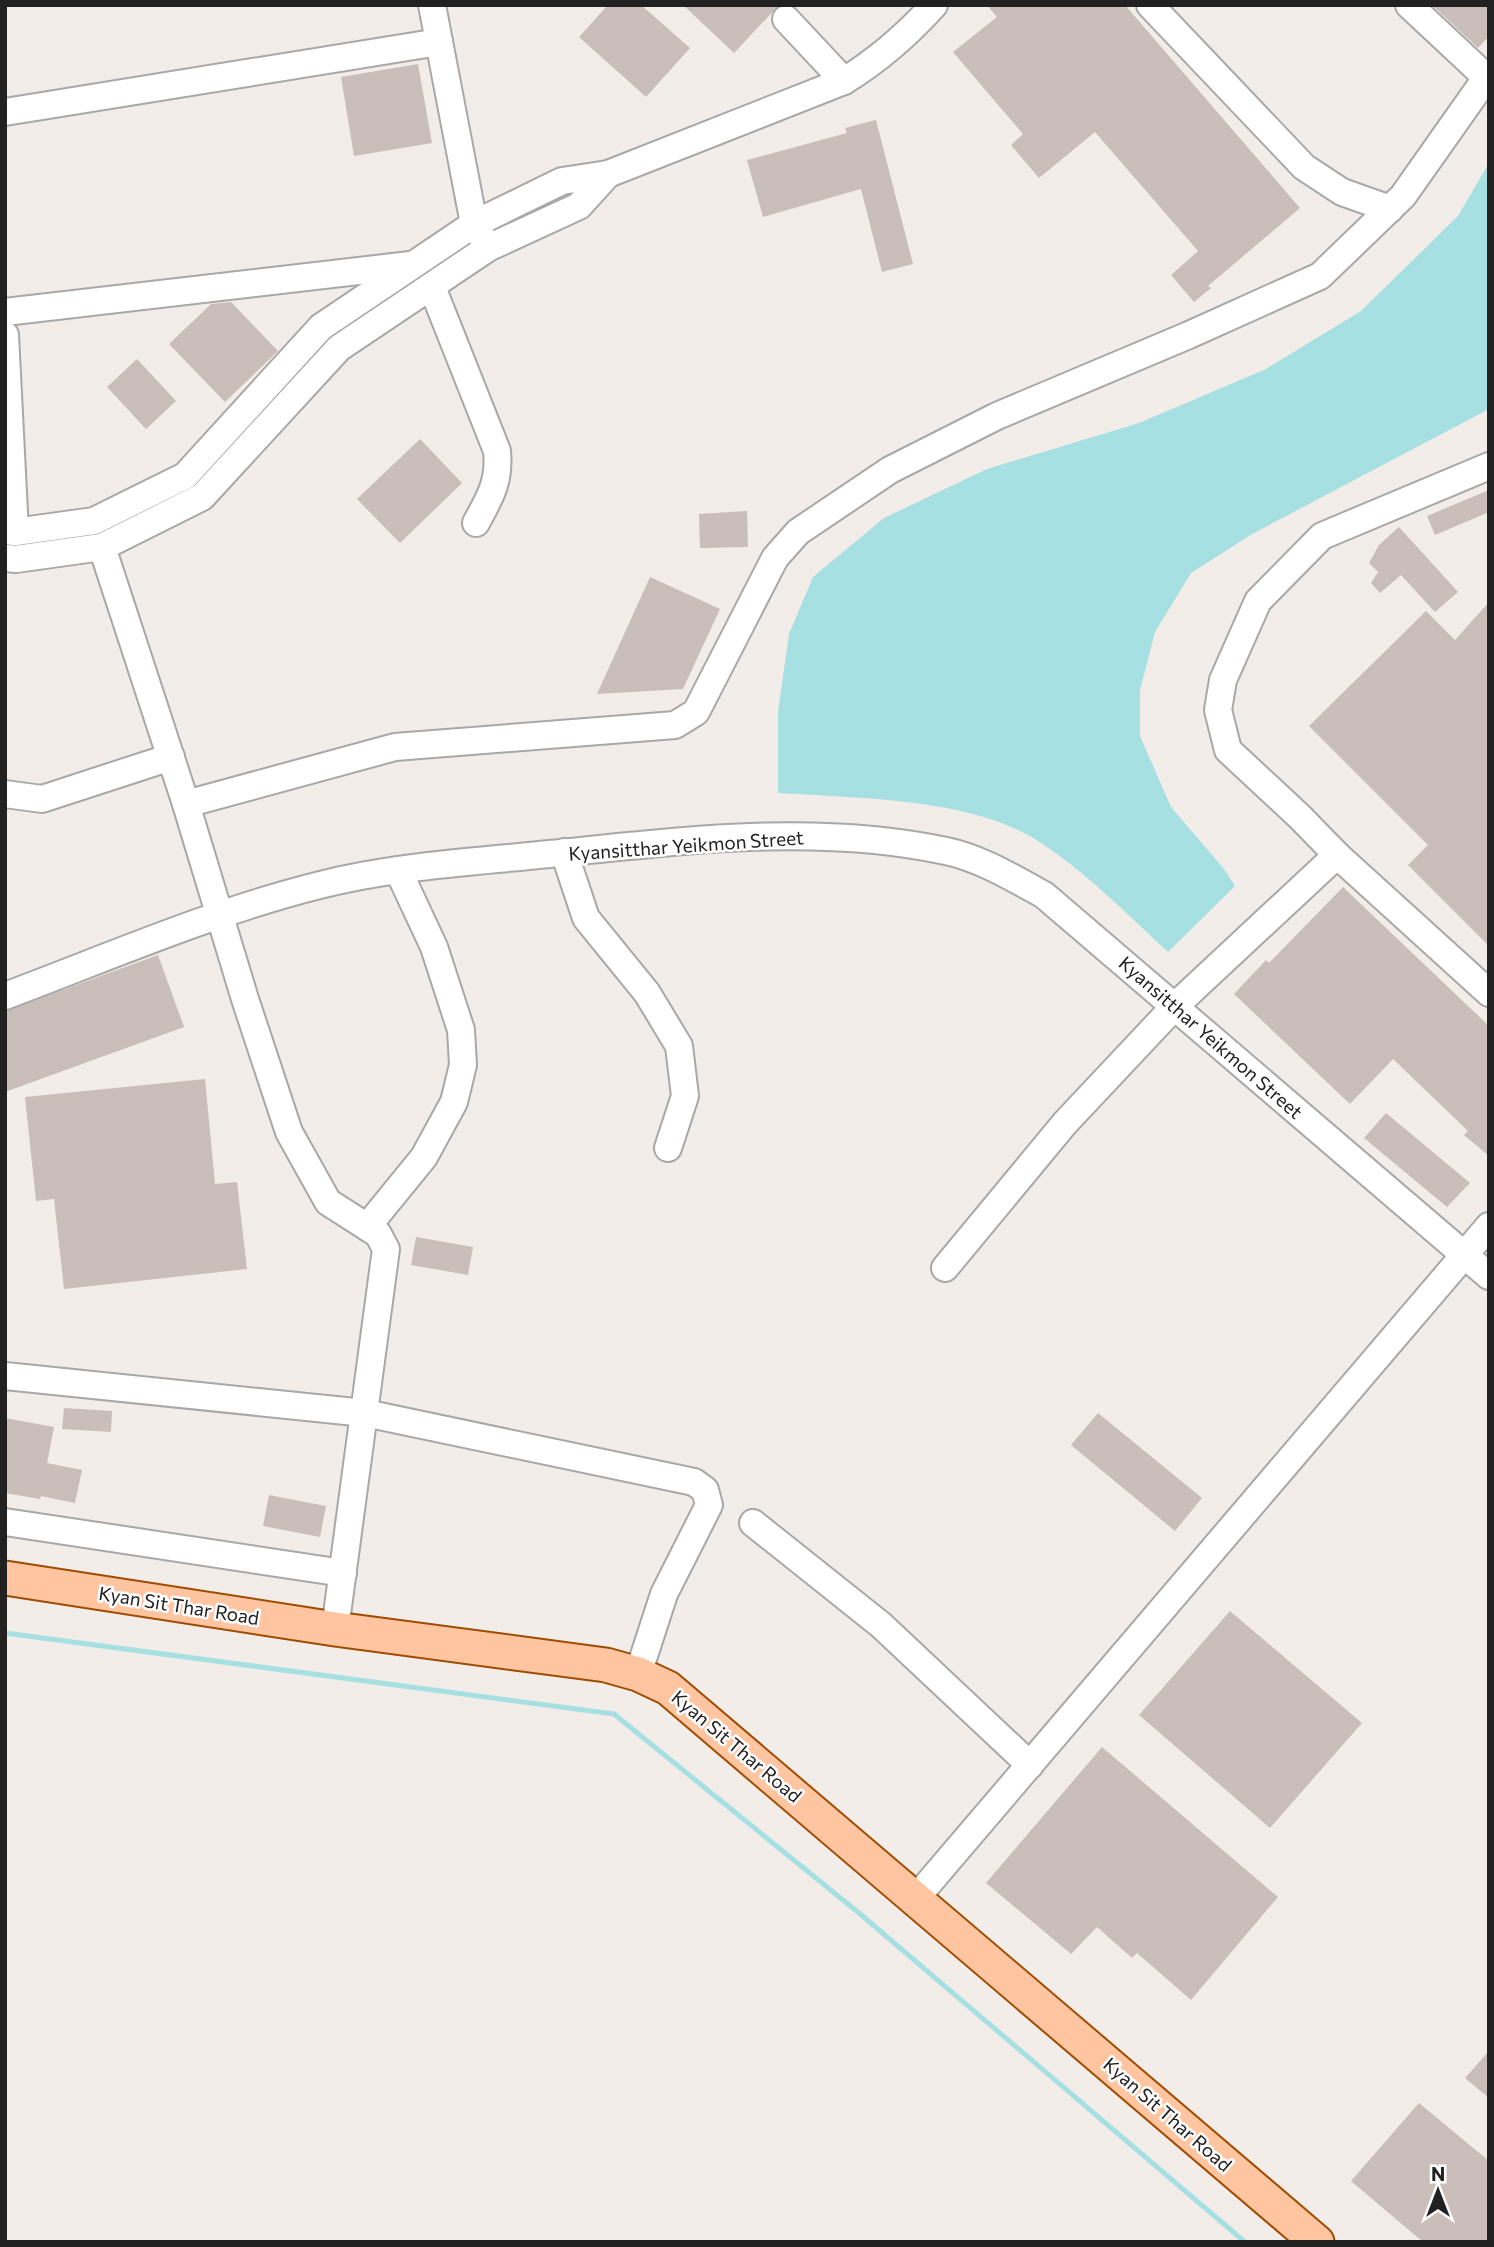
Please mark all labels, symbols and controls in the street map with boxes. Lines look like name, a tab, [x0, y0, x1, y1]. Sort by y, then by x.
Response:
street label: Kyansitthar Yeikmon Street	[568, 825, 805, 865]
street label: Kyansitthar Yeikmon Street	[1114, 951, 1308, 1123]
street label: Kyan Sit Thar Road	[97, 1581, 261, 1629]
street label: Kyan Sit Thar Road	[667, 1685, 807, 1807]
street label: Kyan Sit Thar Road	[1099, 2052, 1237, 2176]
north arrow	[1403, 2156, 1473, 2226]
text: N	[1431, 2162, 1445, 2185]

